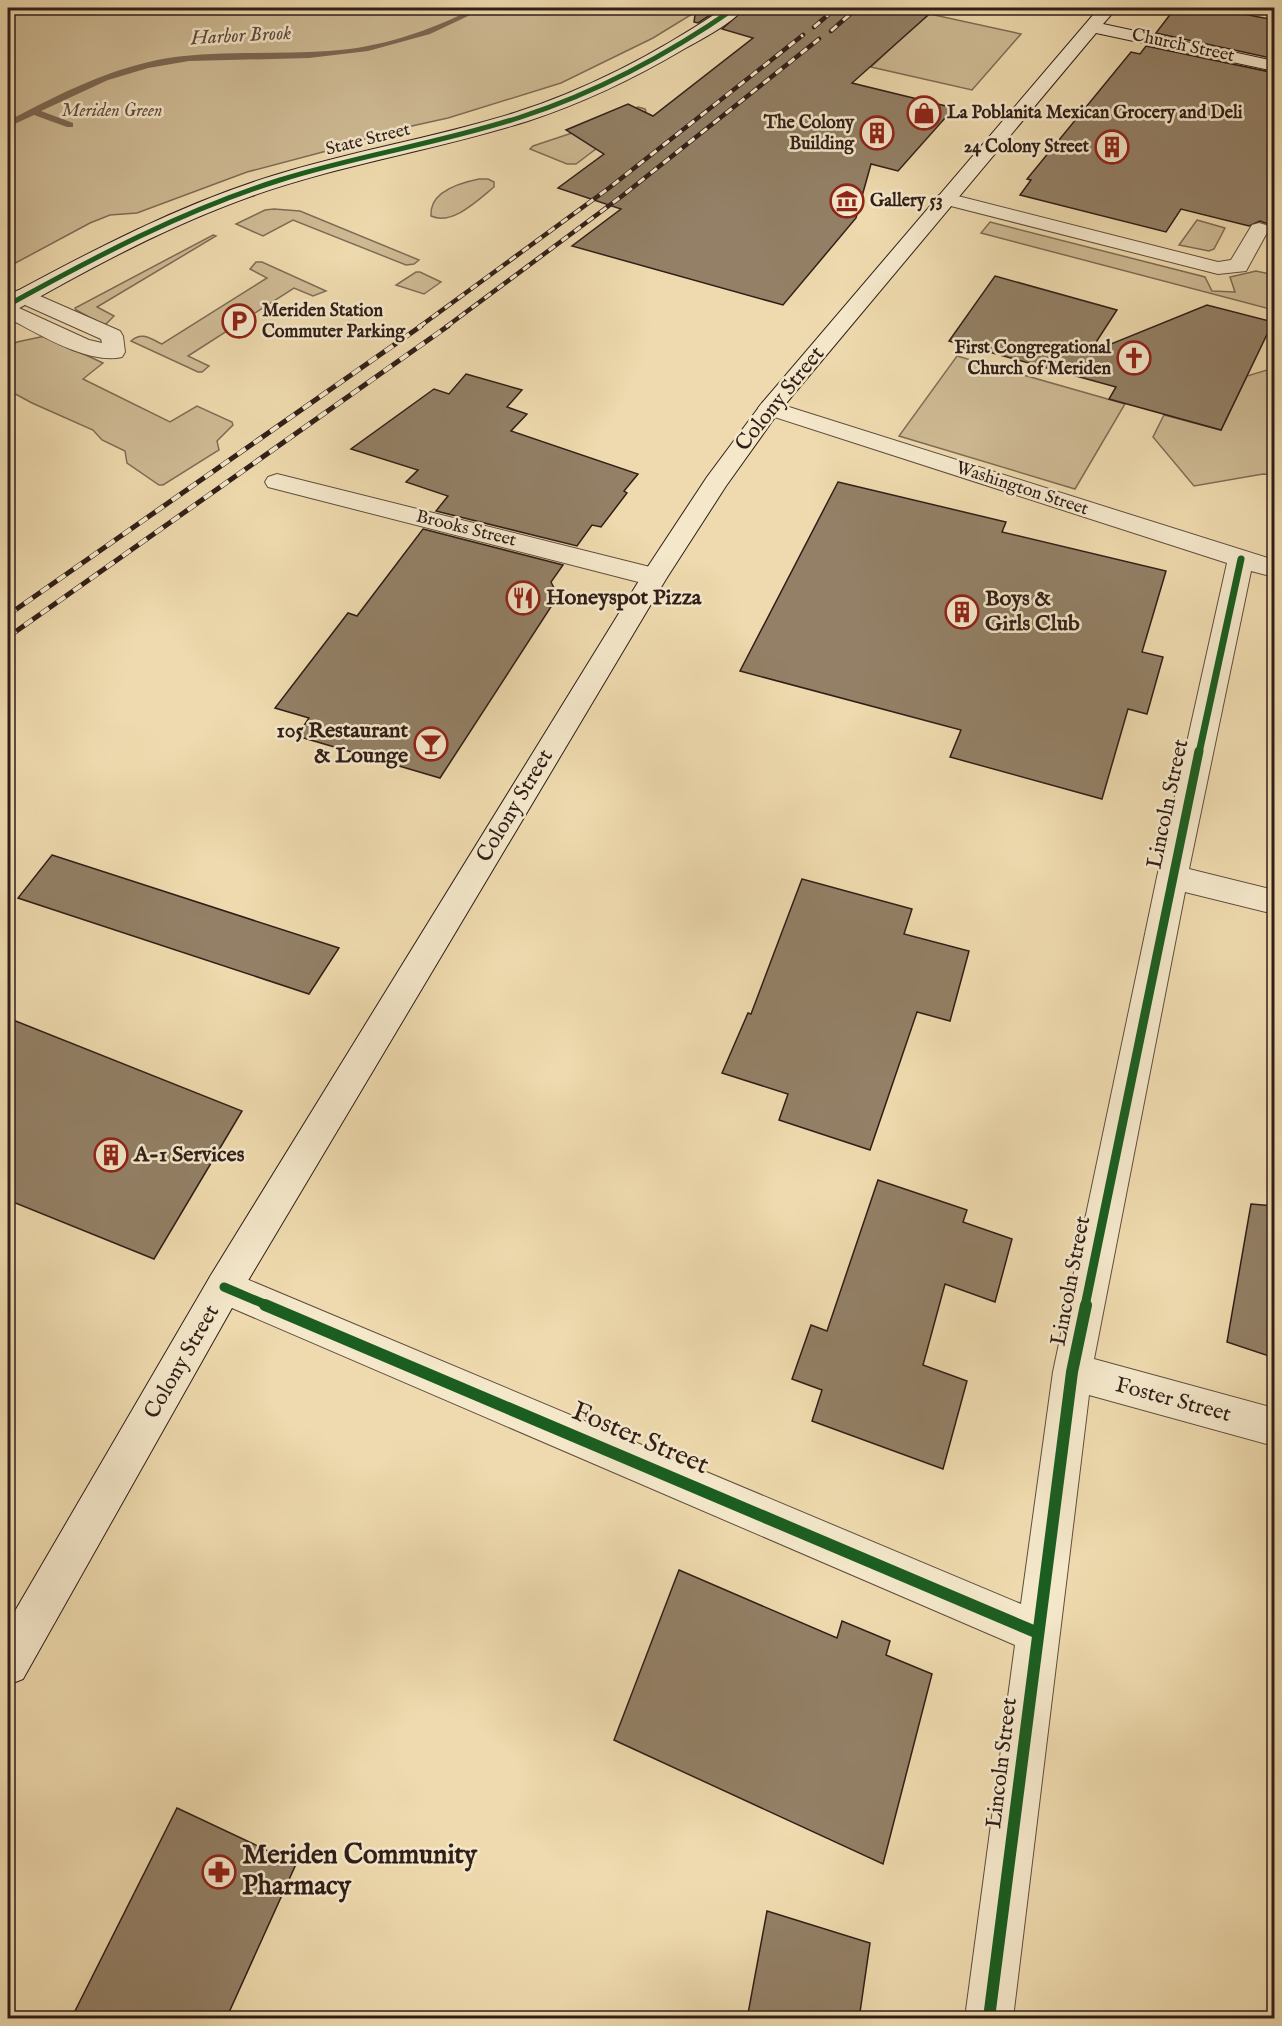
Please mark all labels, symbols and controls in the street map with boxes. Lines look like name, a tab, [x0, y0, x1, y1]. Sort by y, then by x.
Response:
water label: Harbor Brook	[189, 21, 292, 51]
street label: Church Street	[1130, 24, 1236, 68]
shop icon: La Poblanita Mexican Grocery and Deli	[906, 95, 942, 131]
park label: Meriden Green	[62, 100, 162, 123]
place label: La Poblanita Mexican Grocery and Deli	[947, 102, 1243, 125]
place label: The Colony Building	[763, 112, 855, 156]
building icon: The Colony Building	[859, 115, 895, 151]
street label: State Street	[323, 118, 413, 162]
building icon: 24 Colony Street	[1094, 129, 1130, 165]
place label: 24 Colony Street	[964, 136, 1090, 159]
museum icon: Gallery 53	[829, 183, 865, 219]
place label: Gallery 53	[870, 190, 943, 213]
place label: Meriden Station Commuter Parking	[262, 300, 406, 344]
parking icon: Meriden Station Commuter Parking	[221, 303, 257, 339]
place label: First Congregational Church of Meriden	[955, 337, 1112, 381]
street label: Colony Street	[729, 340, 831, 457]
church icon: First Congregational Church of Meriden	[1116, 340, 1152, 376]
street label: Washington Street	[953, 457, 1091, 521]
street label: Brooks Street	[414, 505, 518, 553]
restaurant icon: Honeyspot Pizza	[505, 580, 541, 616]
place label: Honeyspot Pizza	[546, 584, 702, 612]
place label: Boys & Girls Club	[985, 585, 1080, 638]
building icon: Boys & Girls Club	[944, 594, 980, 630]
place label: 105 Restaurant & Lounge	[277, 717, 408, 770]
bar icon: 105 Restaurant & Lounge	[413, 726, 449, 762]
street label: Lincoln Street	[1141, 736, 1195, 871]
street label: Colony Street	[470, 744, 560, 868]
building icon: A-1 Services	[93, 1137, 129, 1173]
place label: A-1 Services	[133, 1141, 245, 1169]
street label: Lincoln Street	[1045, 1213, 1097, 1348]
street label: Colony Street	[138, 1300, 226, 1424]
street label: Foster Street	[1112, 1371, 1234, 1429]
street label: Foster Street	[566, 1395, 714, 1483]
street label: Lincoln Street	[980, 1696, 1024, 1830]
place label: Meriden Community Pharmacy	[242, 1839, 478, 1904]
pharmacy icon: Meriden Community Pharmacy	[201, 1854, 237, 1890]

